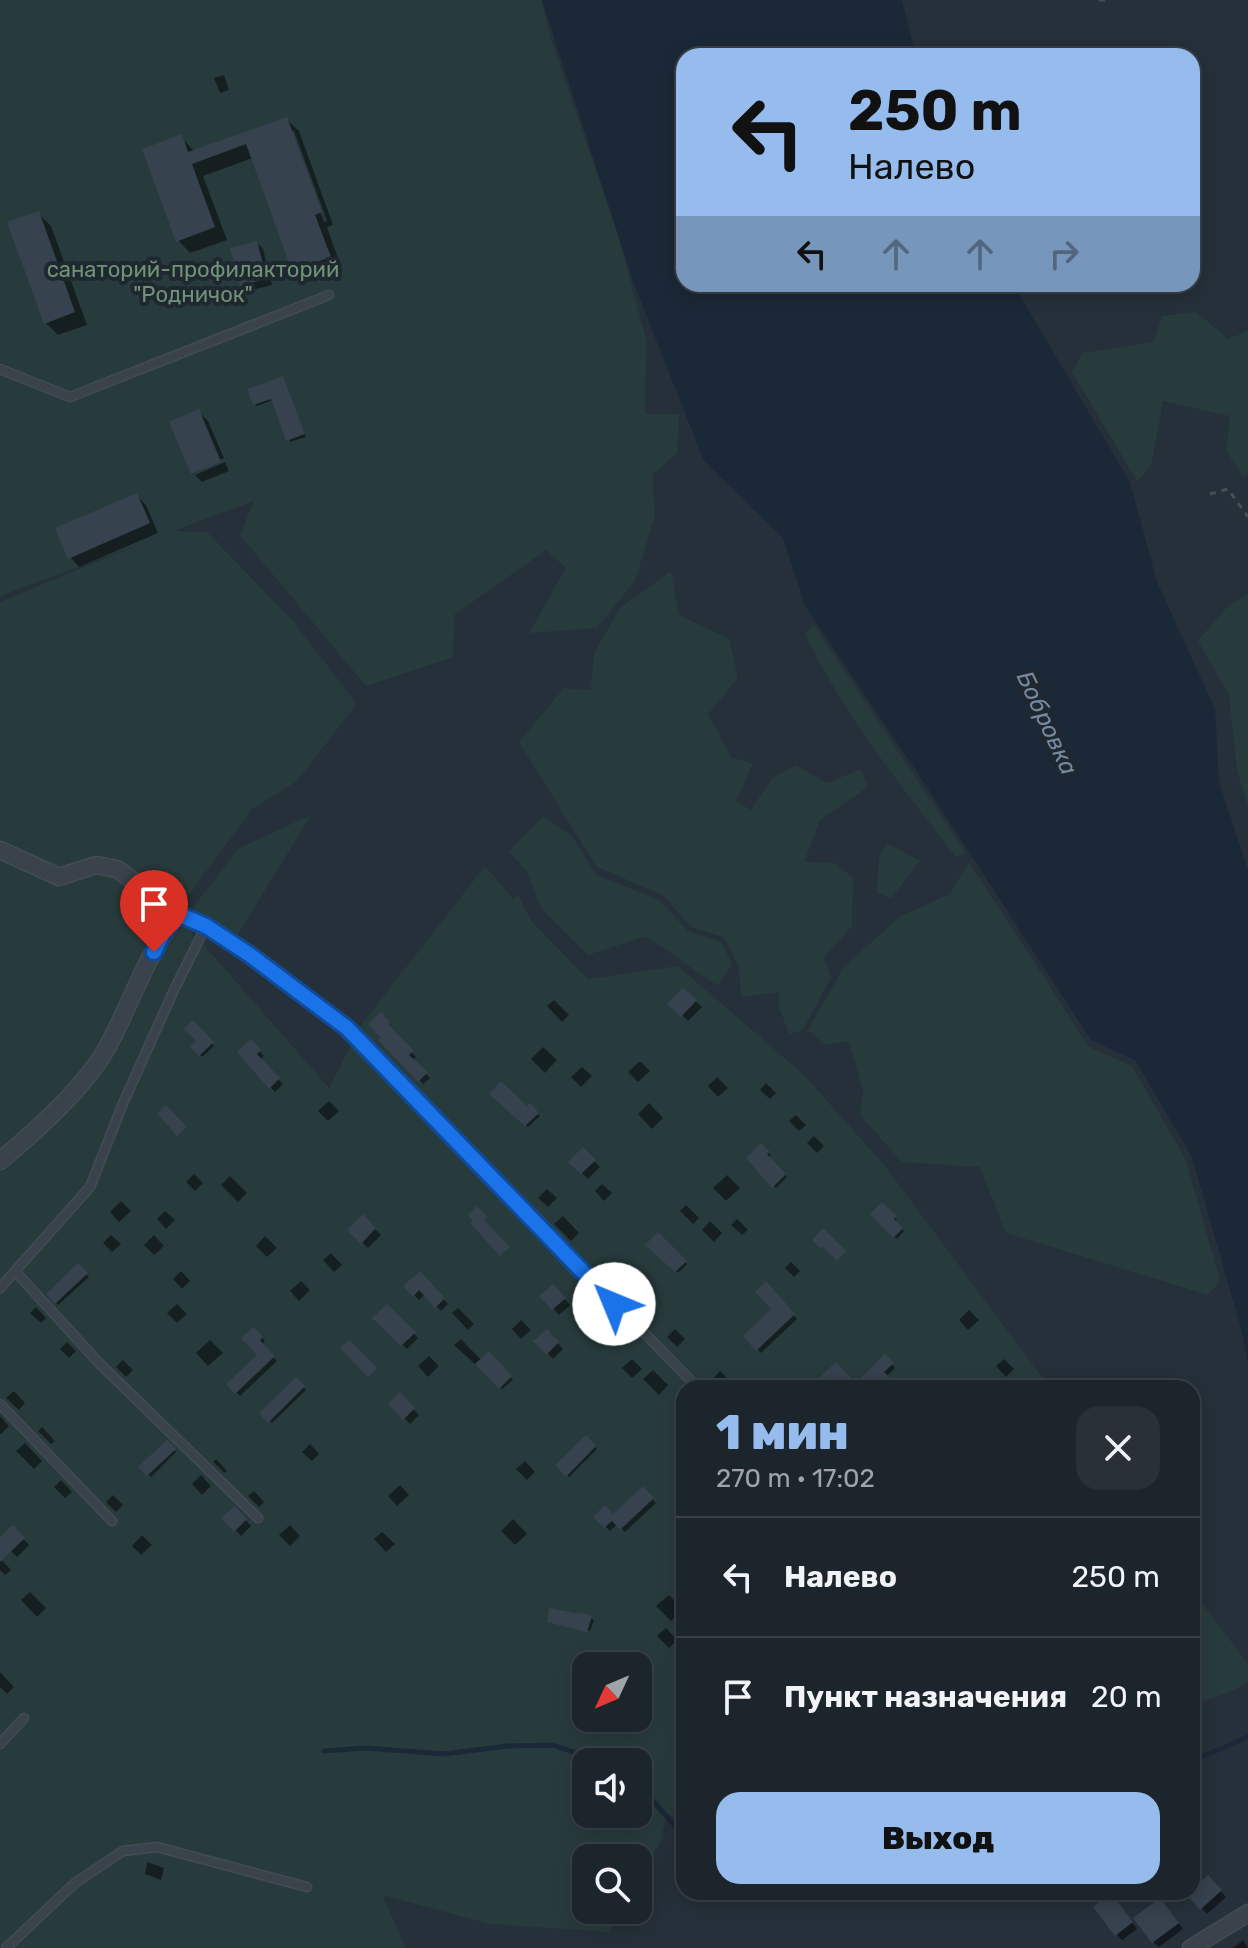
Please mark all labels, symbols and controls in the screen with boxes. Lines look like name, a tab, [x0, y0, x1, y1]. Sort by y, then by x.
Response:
text: 250 m	[848, 78, 1022, 144]
icon: left	[716, 80, 820, 184]
text: Налево	[848, 145, 975, 188]
icon: left	[790, 232, 834, 276]
icon: ahead	[874, 232, 918, 276]
icon: ahead	[958, 232, 1002, 276]
icon: right	[1042, 232, 1086, 276]
park label: санаторий-профилакторий "Родничок"	[47, 256, 339, 308]
water label: Бобровка	[1011, 667, 1083, 779]
pin	[120, 870, 188, 952]
icon: arrive	[132, 882, 176, 926]
position arrow	[572, 1262, 656, 1346]
text: 1 мин	[716, 1404, 849, 1461]
button: close	[1076, 1406, 1160, 1490]
text: 270 m · 17:02	[716, 1463, 875, 1494]
icon: left	[716, 1555, 760, 1599]
text: Налево	[784, 1559, 897, 1595]
text: 250 m	[1072, 1559, 1160, 1595]
north arrow	[572, 1652, 652, 1732]
map controls	[572, 1652, 652, 1924]
icon: arrive	[716, 1675, 760, 1719]
text: Пункт назначения	[784, 1679, 1067, 1715]
text: 20 m	[1091, 1679, 1162, 1715]
button: sound	[572, 1748, 652, 1828]
button: Выход	[716, 1792, 1160, 1884]
button: search	[572, 1844, 652, 1924]

